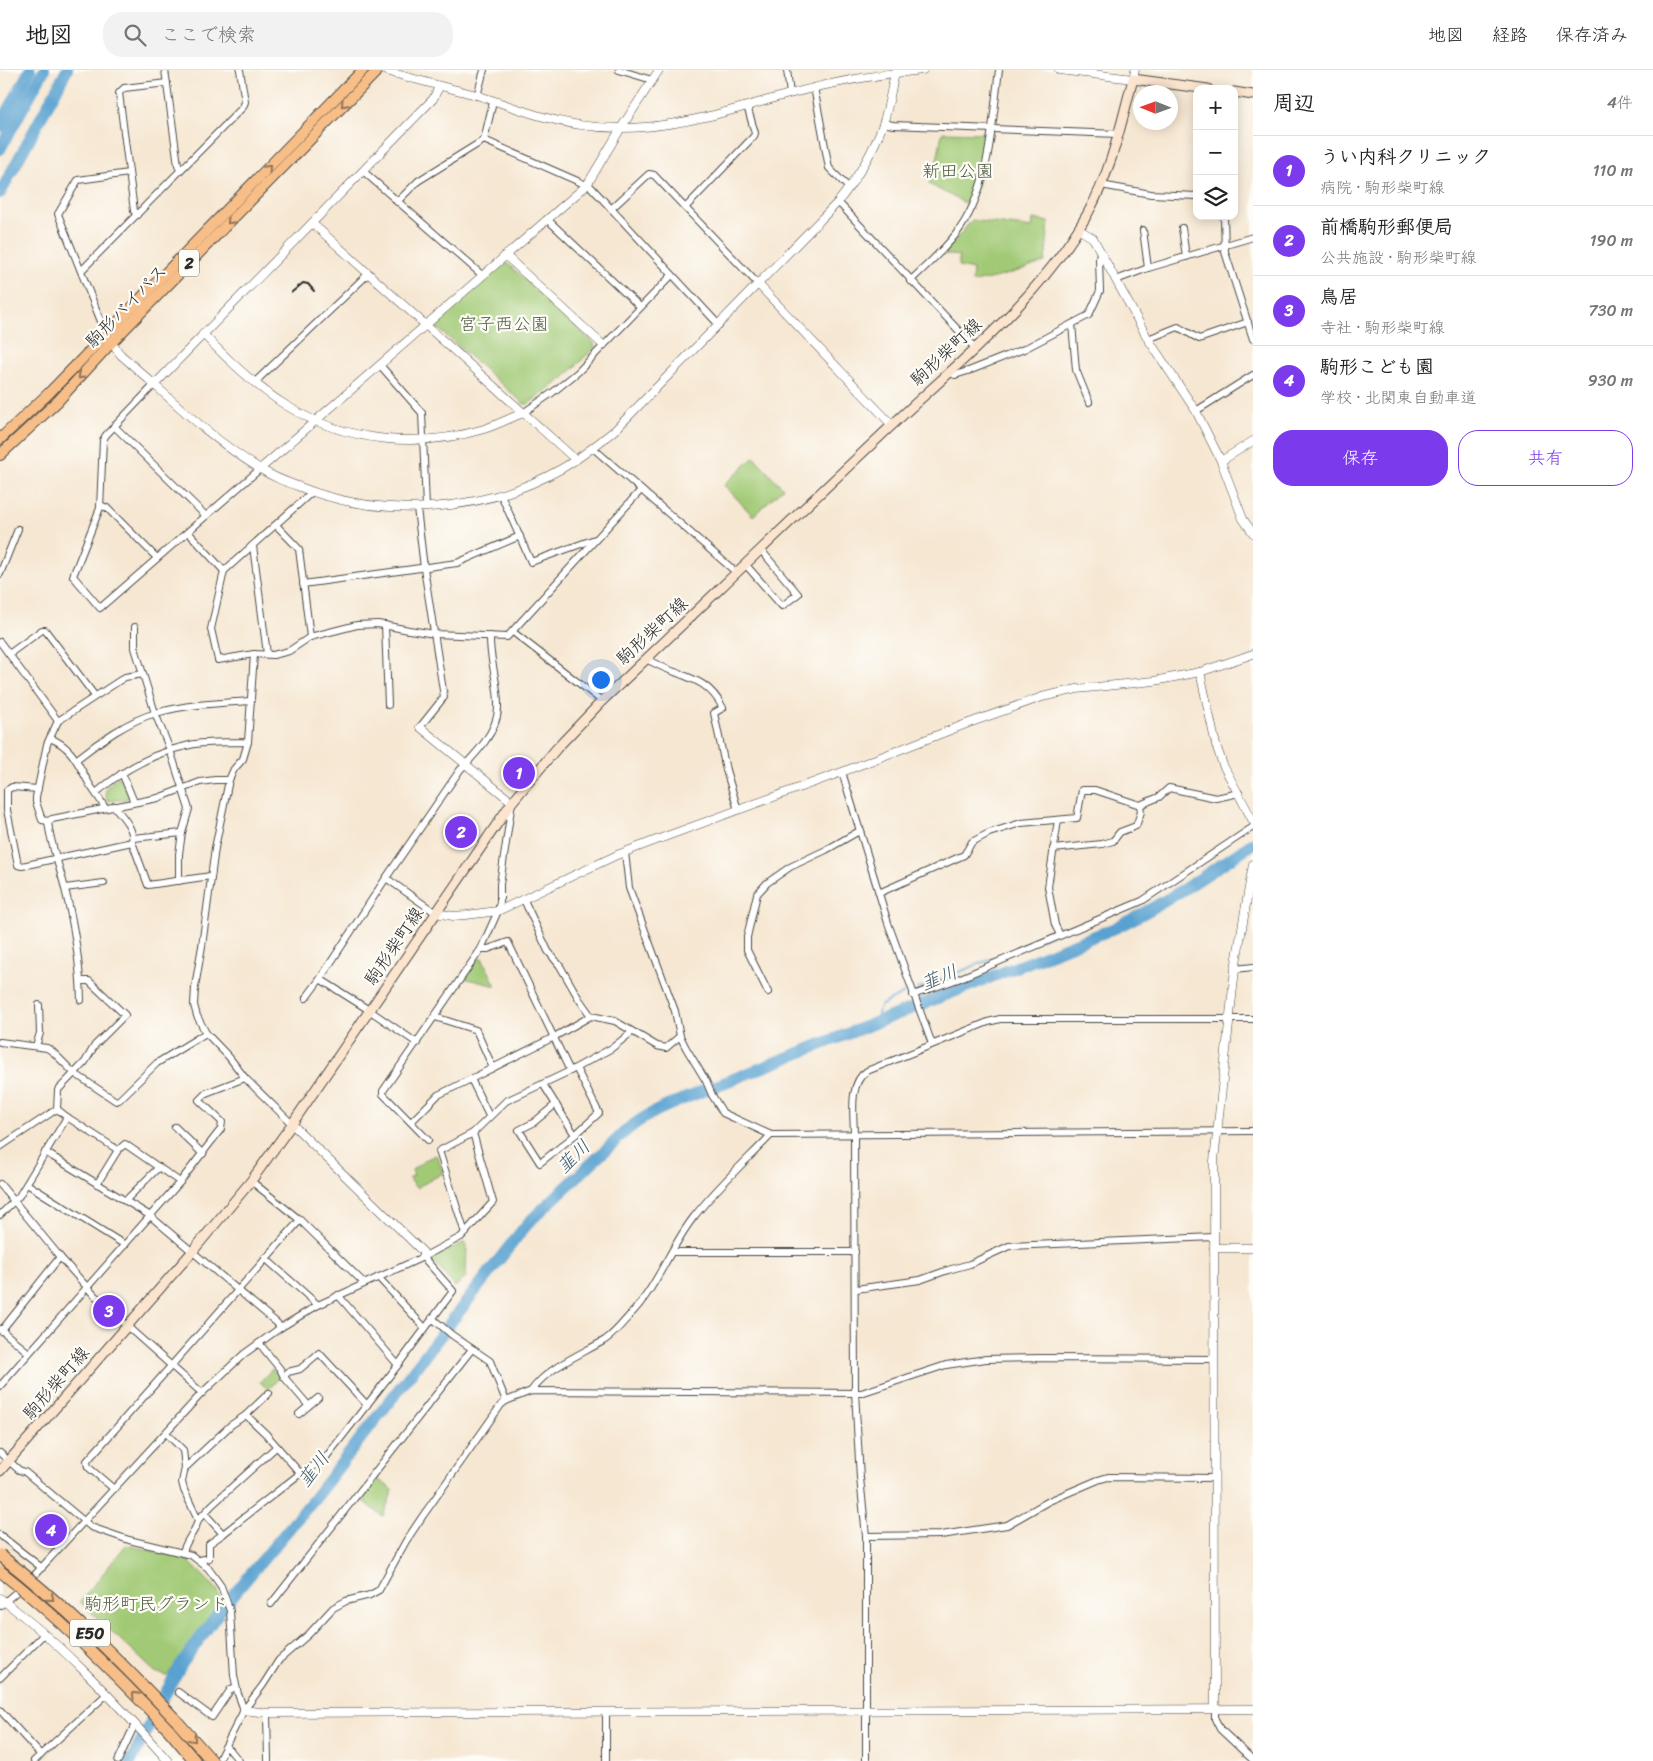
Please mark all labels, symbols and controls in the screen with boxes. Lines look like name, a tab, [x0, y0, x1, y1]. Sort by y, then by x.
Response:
search box	[103, 12, 453, 57]
text: 地図	[25, 14, 73, 56]
text: ここで検索	[161, 18, 256, 51]
text: 地図	[1428, 19, 1464, 51]
text: 経路	[1492, 19, 1528, 51]
text: 保存済み	[1556, 19, 1628, 51]
icon: search	[121, 21, 149, 49]
text: 周辺	[1273, 84, 1315, 122]
north arrow	[1133, 85, 1178, 130]
map controls	[1193, 85, 1238, 220]
button: +	[1193, 85, 1238, 130]
text: 4件	[1607, 88, 1633, 117]
one-way arrow	[341, 99, 350, 108]
button: −	[1193, 130, 1238, 175]
text: うい内科クリニック	[1320, 140, 1491, 173]
park label: 新田公園	[922, 155, 994, 187]
text: 1	[1286, 156, 1292, 185]
text: 110 m	[1593, 156, 1633, 185]
one-way arrow	[262, 165, 271, 174]
text: 病院 · 駒形柴町線	[1320, 173, 1445, 202]
button: layers	[1193, 175, 1238, 220]
text: 前橋駒形郵便局	[1320, 210, 1453, 243]
one-way arrow	[227, 215, 236, 224]
text: 2	[1284, 226, 1294, 255]
text: 190 m	[1590, 226, 1633, 255]
text: 公共施設 · 駒形柴町線	[1320, 243, 1477, 272]
road number: 2	[179, 250, 199, 277]
street label: 駒形バイパス	[77, 256, 175, 356]
text: 鳥居	[1320, 280, 1358, 313]
text: 3	[1285, 296, 1293, 325]
text: 730 m	[1589, 296, 1633, 325]
park label: 宮子西公園	[459, 308, 549, 340]
street label: 駒形柴町線	[902, 310, 990, 394]
text: 寺社 · 駒形柴町線	[1320, 313, 1445, 342]
text: 駒形こども園	[1320, 350, 1434, 383]
text: 4	[1284, 366, 1294, 395]
text: 930 m	[1588, 366, 1633, 395]
one-way arrow	[78, 370, 87, 379]
text: 学校 · 北関東自動車道	[1320, 383, 1477, 412]
button: 保存	[1273, 430, 1448, 486]
button: 共有	[1458, 430, 1633, 486]
street label: 駒形柴町線	[608, 589, 696, 673]
your location	[588, 667, 614, 693]
pin: 1	[503, 754, 535, 792]
pin: 2	[445, 813, 477, 851]
street label: 駒形柴町線	[356, 900, 432, 992]
water label: 韮川	[915, 955, 963, 1000]
water label: 韮川	[548, 1131, 598, 1181]
pin: 3	[93, 1292, 125, 1330]
street label: 駒形柴町線	[14, 1339, 98, 1427]
water label: 韮川	[289, 1444, 338, 1494]
pin: 4	[35, 1511, 67, 1549]
park label: 駒形町民グランド	[84, 1588, 228, 1620]
one-way arrow	[45, 1592, 54, 1601]
road number: E50	[70, 1620, 110, 1646]
one-way arrow	[132, 1691, 141, 1700]
one-way arrow	[187, 1734, 196, 1743]

